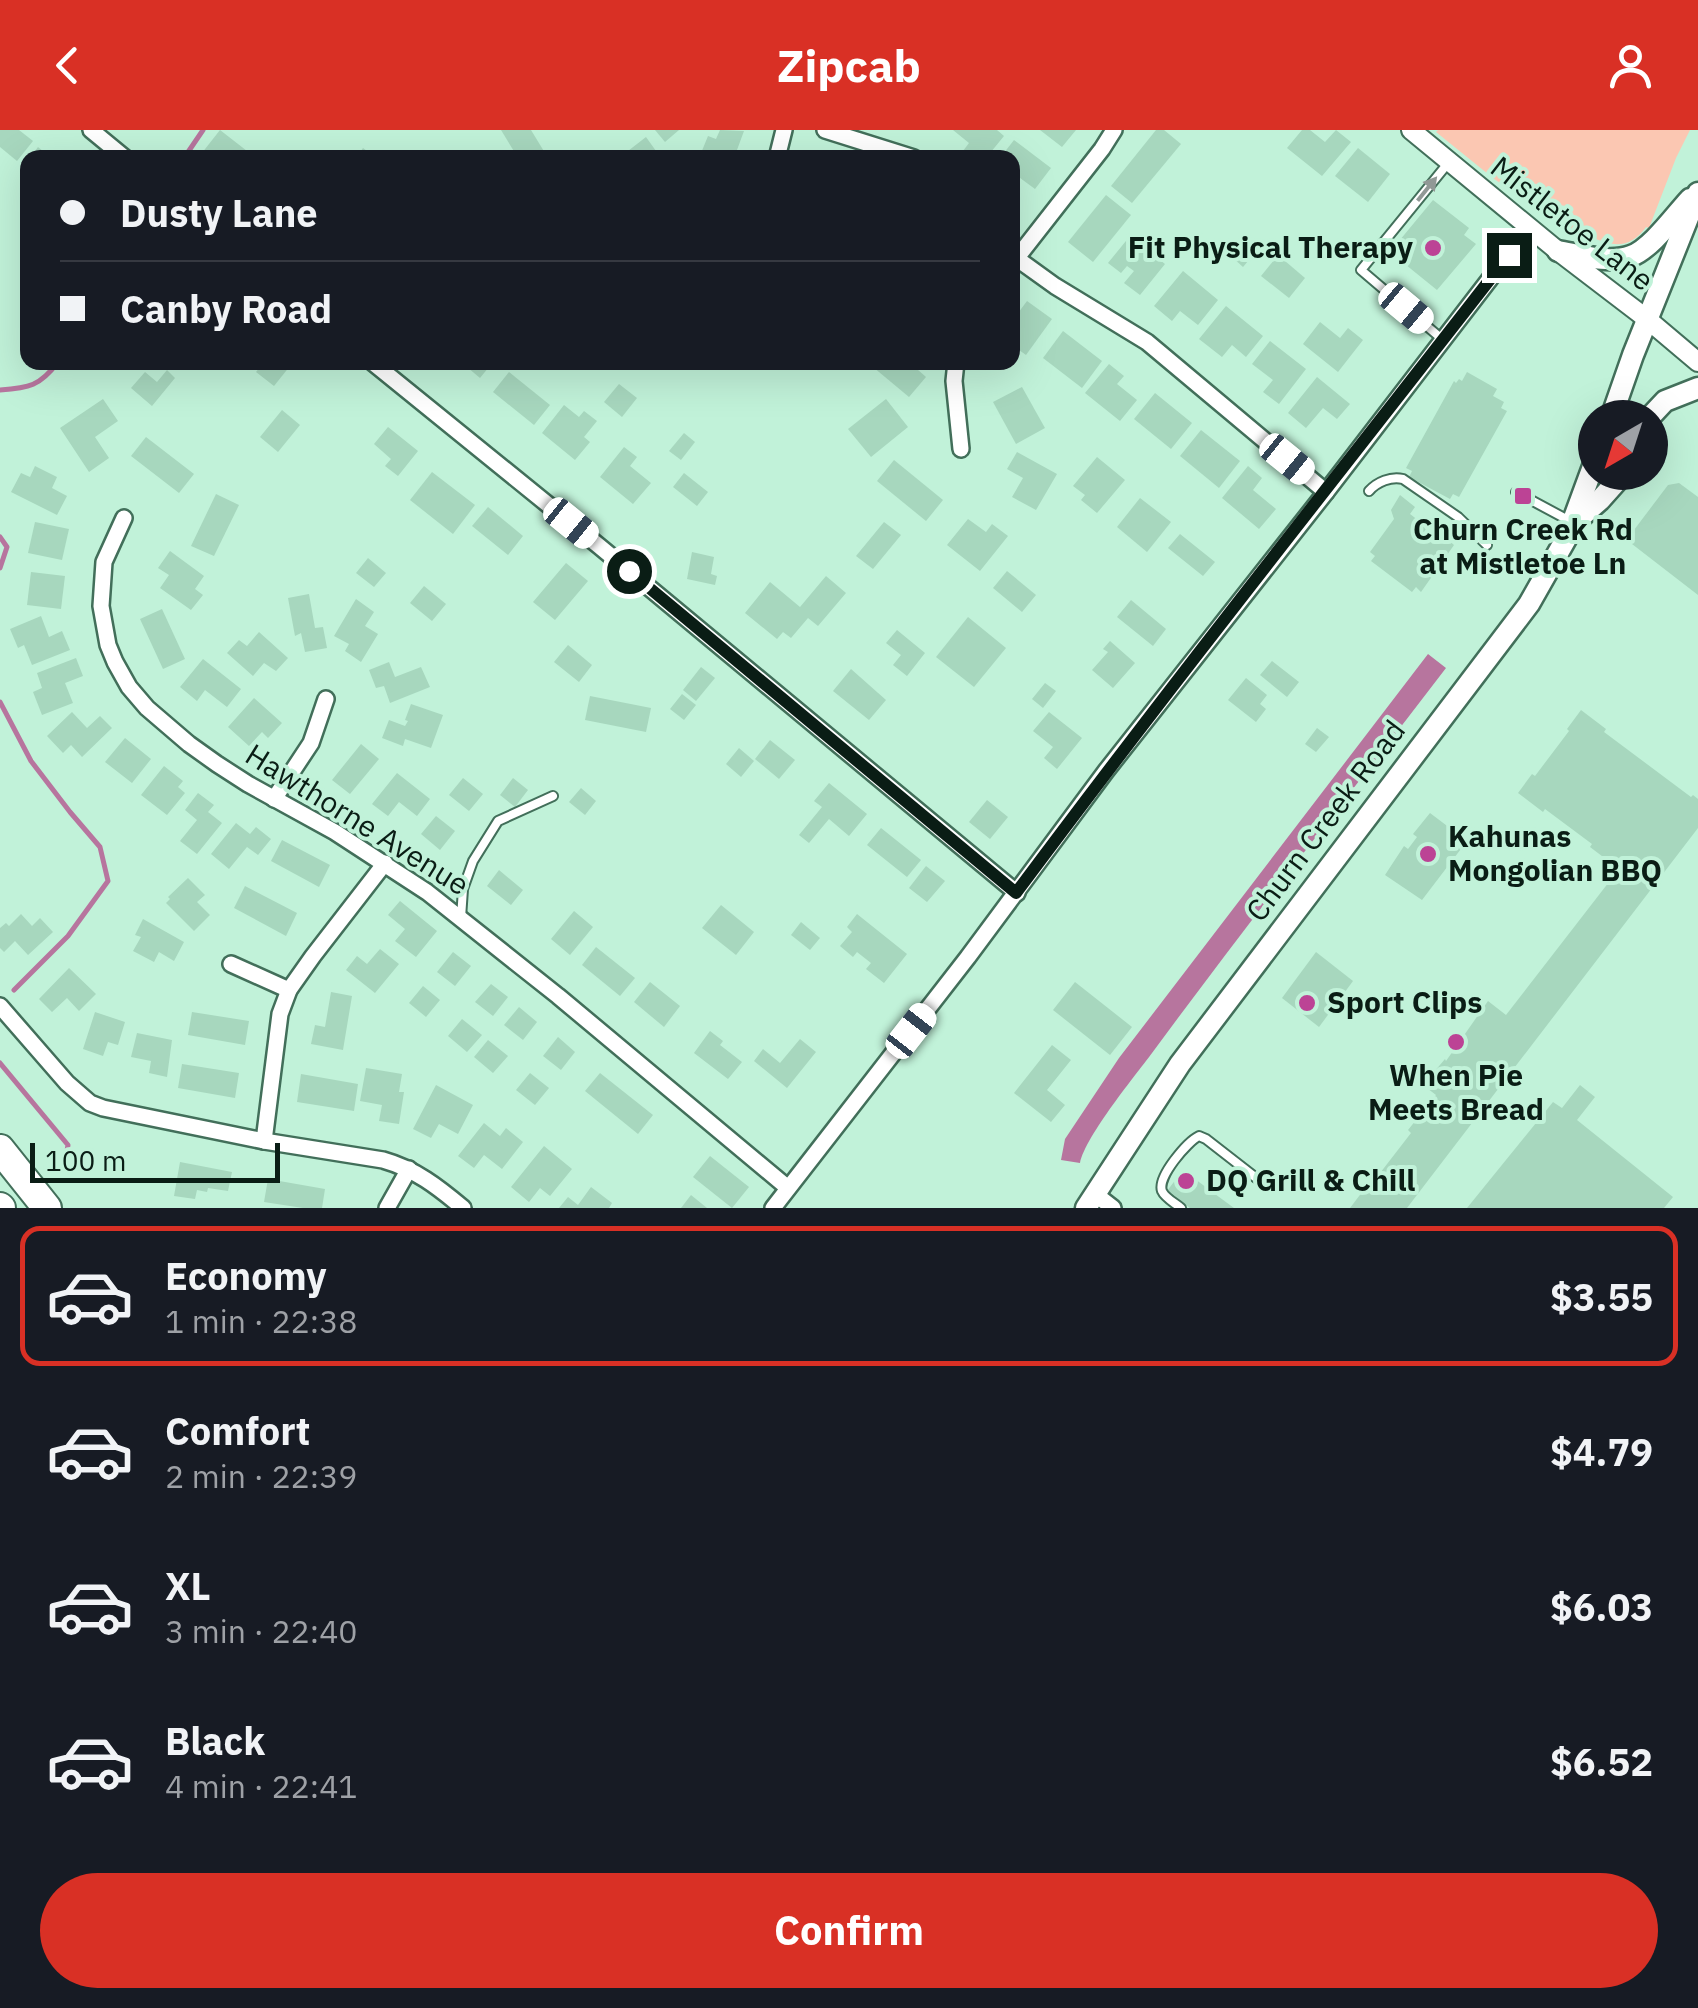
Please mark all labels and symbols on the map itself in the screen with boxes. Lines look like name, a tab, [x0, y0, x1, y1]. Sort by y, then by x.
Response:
street label: Mistletoe Lane	[1483, 147, 1662, 299]
one-way arrow	[1416, 176, 1437, 201]
place label: Fit Physical Therapy	[1128, 227, 1413, 266]
route end	[1487, 233, 1532, 278]
marker: Fit Physical Therapy	[1422, 237, 1444, 259]
car	[1373, 277, 1439, 339]
north arrow	[1578, 400, 1668, 490]
car	[1254, 428, 1320, 490]
marker: Churn Creek Rd at Mistletoe Ln	[1512, 485, 1534, 507]
car	[538, 492, 604, 554]
place label: Churn Creek Rd at Mistletoe Ln	[1413, 509, 1633, 582]
route start	[607, 549, 652, 594]
street label: Churn Creek Road	[1236, 712, 1413, 929]
street label: Hawthorne Avenue	[239, 734, 477, 903]
place label: Kahunas Mongolian BBQ	[1448, 816, 1662, 889]
marker: Kahunas Mongolian BBQ	[1417, 843, 1439, 865]
place label: Sport Clips	[1327, 982, 1482, 1021]
marker: Sport Clips	[1296, 992, 1318, 1014]
car	[881, 998, 941, 1064]
marker: When Pie Meets Bread	[1445, 1031, 1467, 1053]
place label: When Pie Meets Bread	[1368, 1055, 1544, 1128]
scale bar	[30, 1138, 280, 1182]
place label: DQ Grill & Chill	[1206, 1160, 1415, 1199]
marker: DQ Grill & Chill	[1175, 1170, 1197, 1192]

